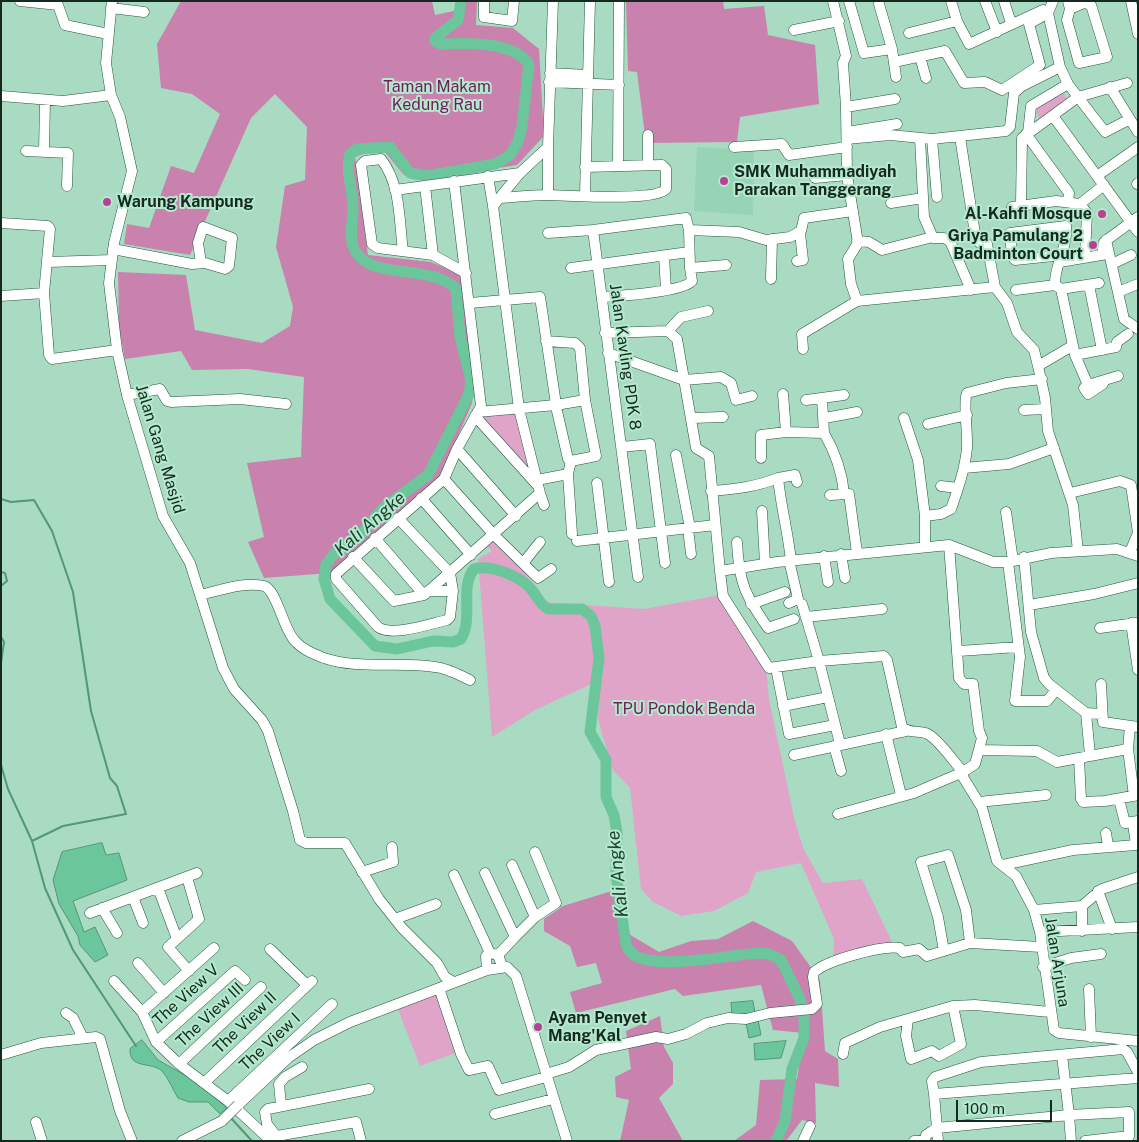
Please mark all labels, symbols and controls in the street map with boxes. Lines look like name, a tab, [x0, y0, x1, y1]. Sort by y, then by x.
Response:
park label: Taman Makam Kedung Rau	[383, 77, 491, 115]
place label: SMK Muhammadiyah Parakan Tanggerang	[734, 162, 897, 200]
marker: SMK Muhammadiyah Parakan Tanggerang	[718, 175, 730, 187]
place label: Warung Kampung	[117, 192, 253, 212]
marker: Warung Kampung	[101, 196, 113, 208]
place label: Al-Kahfi Mosque	[965, 204, 1092, 224]
marker: Al-Kahfi Mosque	[1096, 208, 1108, 220]
place label: Griya Pamulang 2 Badminton Court	[948, 226, 1083, 264]
marker: Griya Pamulang 2 Badminton Court	[1087, 239, 1099, 251]
street label: Jalan Kavling PDK 8	[605, 283, 645, 431]
street label: Jalan Gang Masjid	[131, 382, 189, 516]
water label: Kali Angke	[330, 487, 410, 561]
park label: TPU Pondok Benda	[613, 699, 755, 719]
water label: Kali Angke	[603, 829, 633, 919]
street label: Jalan Arjuna	[1040, 916, 1074, 1008]
street label: The View V	[149, 960, 223, 1030]
street label: The View III	[172, 979, 248, 1051]
street label: The View II	[209, 988, 281, 1058]
place label: Ayam Penyet Mang'Kal	[548, 1008, 647, 1046]
street label: The View I	[236, 1009, 304, 1075]
marker: Ayam Penyet Mang'Kal	[532, 1021, 544, 1033]
scale bar	[959, 1090, 1055, 1122]
text: 100 m	[964, 1100, 1005, 1117]

